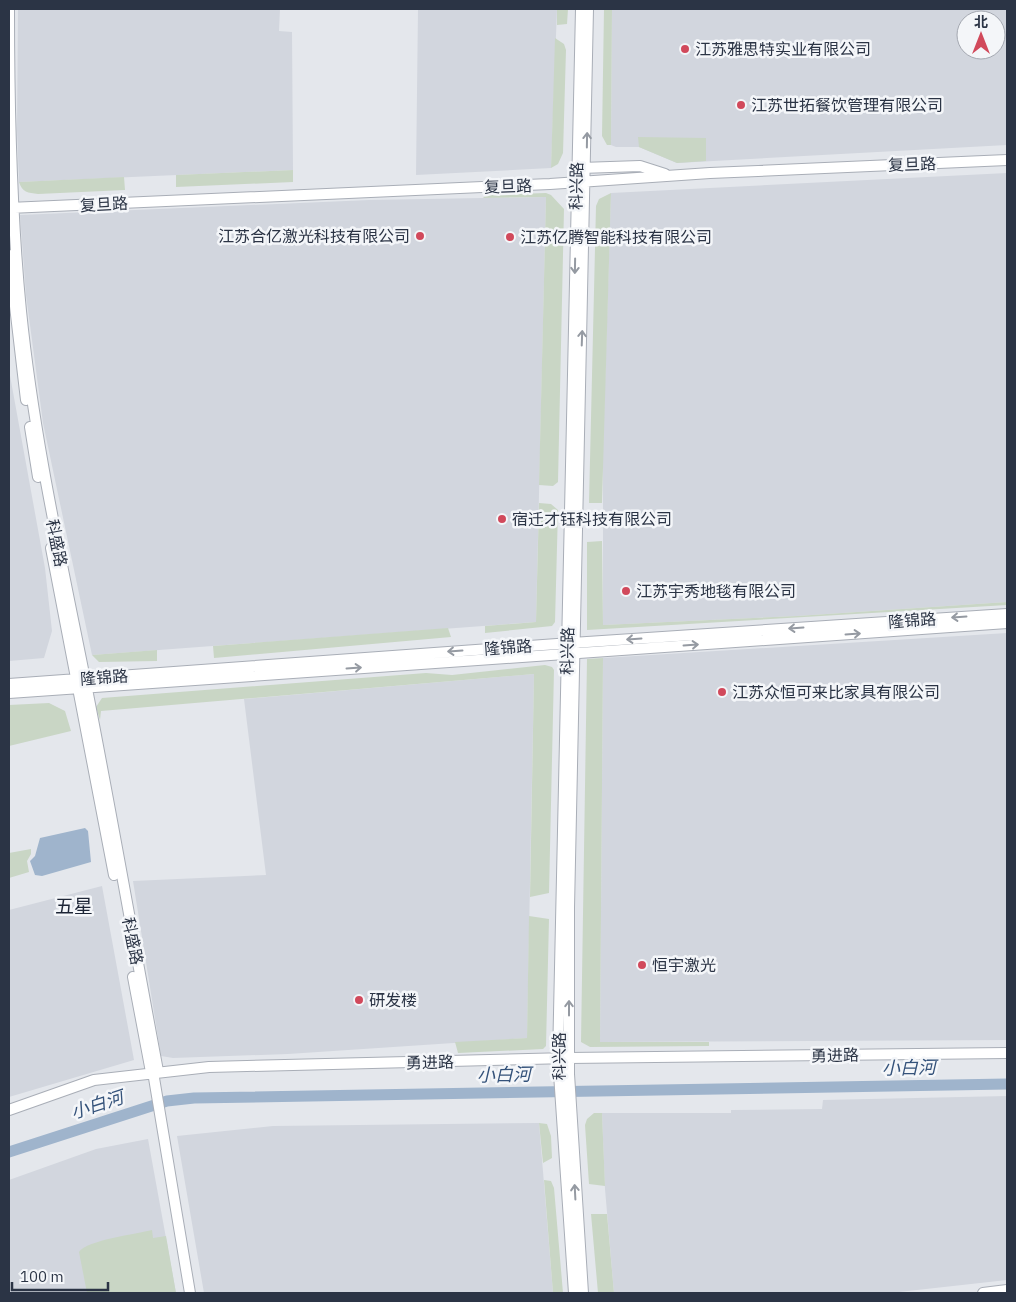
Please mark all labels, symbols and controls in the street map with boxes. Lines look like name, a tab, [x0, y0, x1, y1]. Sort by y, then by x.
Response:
north arrow	[956, 10, 1006, 60]
text: 北	[974, 13, 988, 31]
place label: 江苏雅思特实业有限公司	[695, 39, 871, 59]
marker: 江苏雅思特实业有限公司	[679, 43, 691, 55]
place label: 江苏世拓餐饮管理有限公司	[751, 95, 943, 115]
marker: 江苏世拓餐饮管理有限公司	[735, 99, 747, 111]
one-way arrow	[582, 133, 592, 149]
street label: 复旦路	[888, 153, 936, 175]
street label: 科兴路	[566, 162, 586, 210]
street label: 复旦路	[484, 175, 532, 197]
street label: 复旦路	[80, 193, 128, 215]
place label: 江苏合亿激光科技有限公司	[218, 226, 410, 246]
place label: 江苏亿腾智能科技有限公司	[520, 227, 712, 247]
marker: 江苏合亿激光科技有限公司	[414, 230, 426, 242]
marker: 江苏亿腾智能科技有限公司	[504, 231, 516, 243]
one-way arrow	[570, 258, 579, 274]
one-way arrow	[577, 330, 587, 346]
place label: 宿迁才钰科技有限公司	[512, 509, 672, 529]
marker: 宿迁才钰科技有限公司	[496, 513, 508, 525]
street label: 科盛路	[43, 518, 71, 568]
place label: 江苏宇秀地毯有限公司	[636, 581, 796, 601]
marker: 江苏宇秀地毯有限公司	[620, 585, 632, 597]
street label: 隆锦路	[887, 608, 937, 632]
one-way arrow	[951, 613, 967, 622]
one-way arrow	[789, 623, 805, 633]
street label: 科兴路	[557, 627, 577, 675]
one-way arrow	[845, 629, 861, 638]
one-way arrow	[627, 634, 643, 644]
street label: 隆锦路	[483, 635, 533, 659]
one-way arrow	[683, 640, 699, 649]
one-way arrow	[447, 646, 463, 656]
one-way arrow	[346, 663, 362, 672]
street label: 隆锦路	[79, 665, 129, 689]
place label: 江苏众恒可来比家具有限公司	[732, 682, 940, 702]
marker: 江苏众恒可来比家具有限公司	[716, 686, 728, 698]
district label: 五星	[55, 894, 93, 918]
street label: 科盛路	[119, 916, 147, 966]
place label: 恒宇激光	[652, 955, 716, 975]
marker: 恒宇激光	[636, 959, 648, 971]
place label: 研发楼	[369, 990, 417, 1010]
marker: 研发楼	[353, 994, 365, 1006]
one-way arrow	[564, 1000, 574, 1016]
street label: 科兴路	[549, 1032, 569, 1080]
street label: 勇进路	[811, 1045, 859, 1065]
street label: 勇进路	[406, 1052, 454, 1072]
water label: 小白河	[882, 1055, 939, 1079]
water label: 小白河	[477, 1062, 534, 1086]
water label: 小白河	[68, 1084, 129, 1124]
one-way arrow	[571, 1185, 580, 1201]
scale bar	[12, 1260, 109, 1292]
text: 100 m	[20, 1267, 64, 1286]

